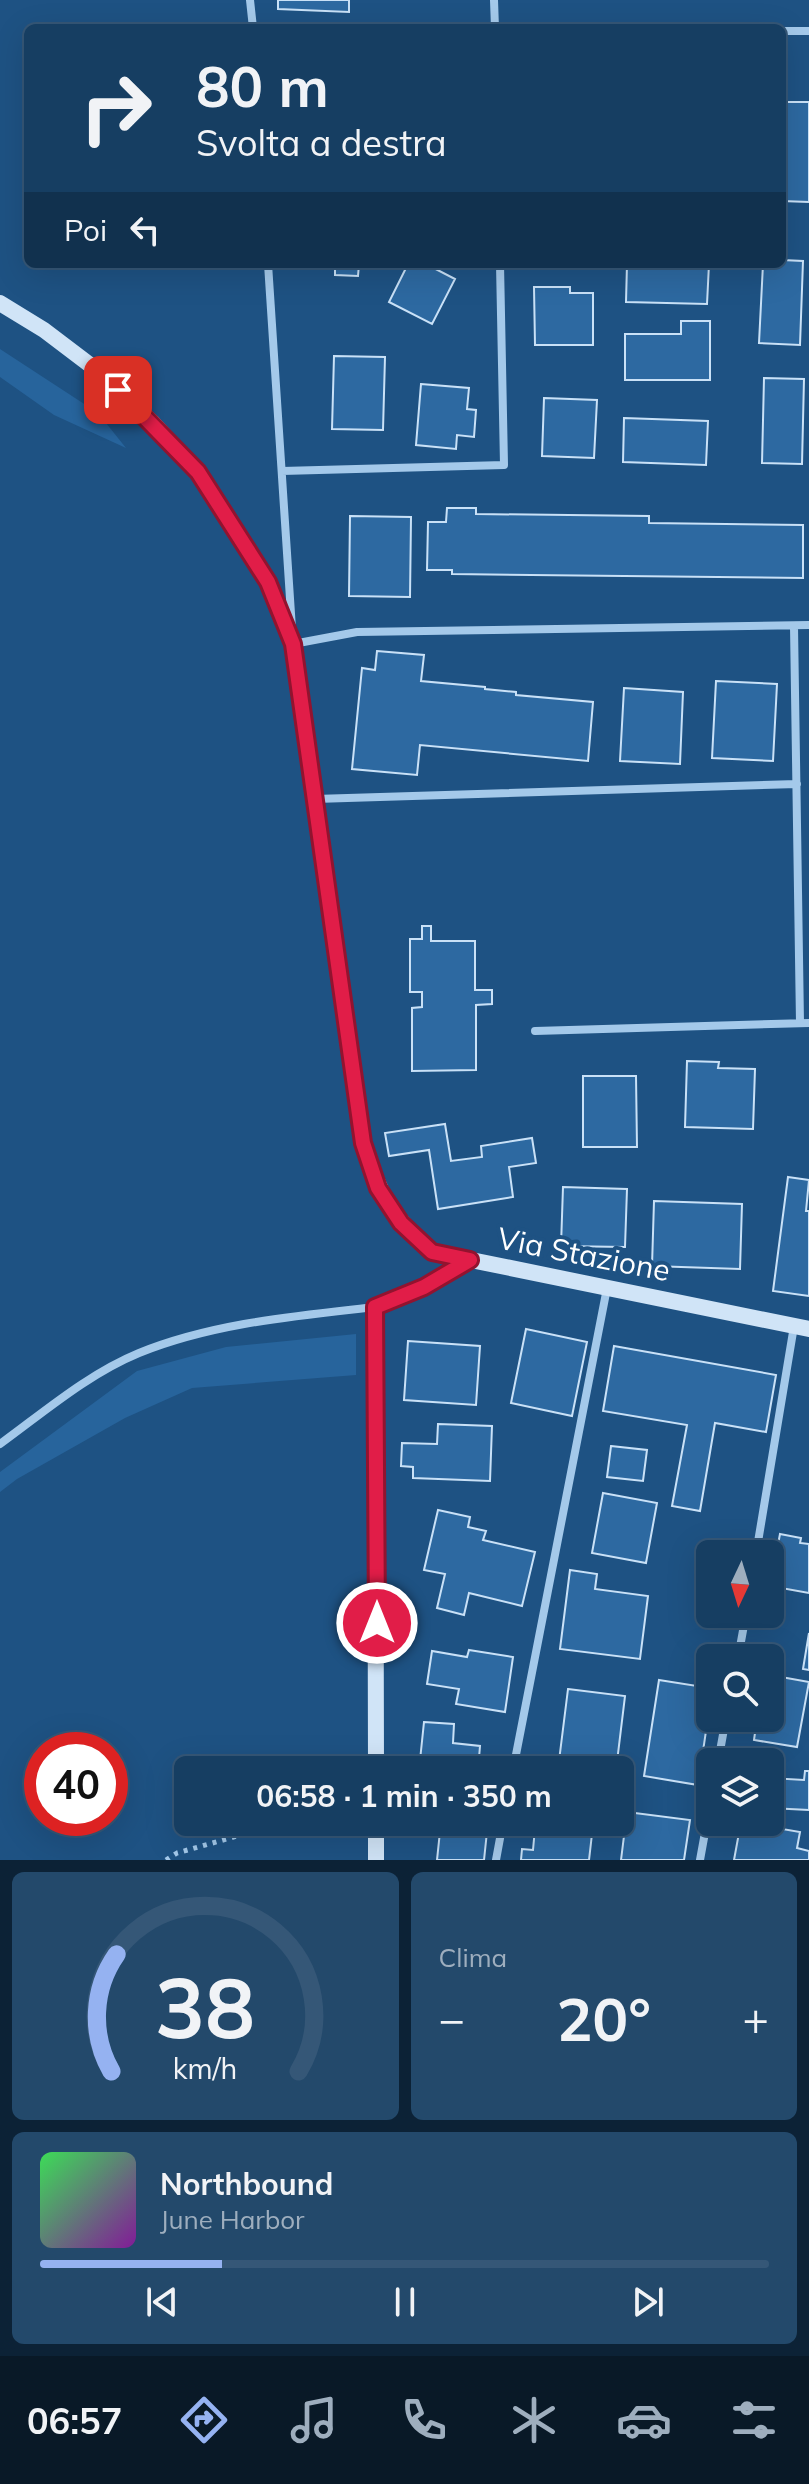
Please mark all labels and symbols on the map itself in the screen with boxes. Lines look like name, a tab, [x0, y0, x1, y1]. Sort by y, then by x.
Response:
pin	[84, 356, 152, 424]
street label: Via Stazione	[495, 1219, 673, 1289]
north arrow	[696, 1540, 784, 1628]
position arrow	[335, 1581, 419, 1665]
speed limit sign: 40	[24, 1732, 128, 1836]

